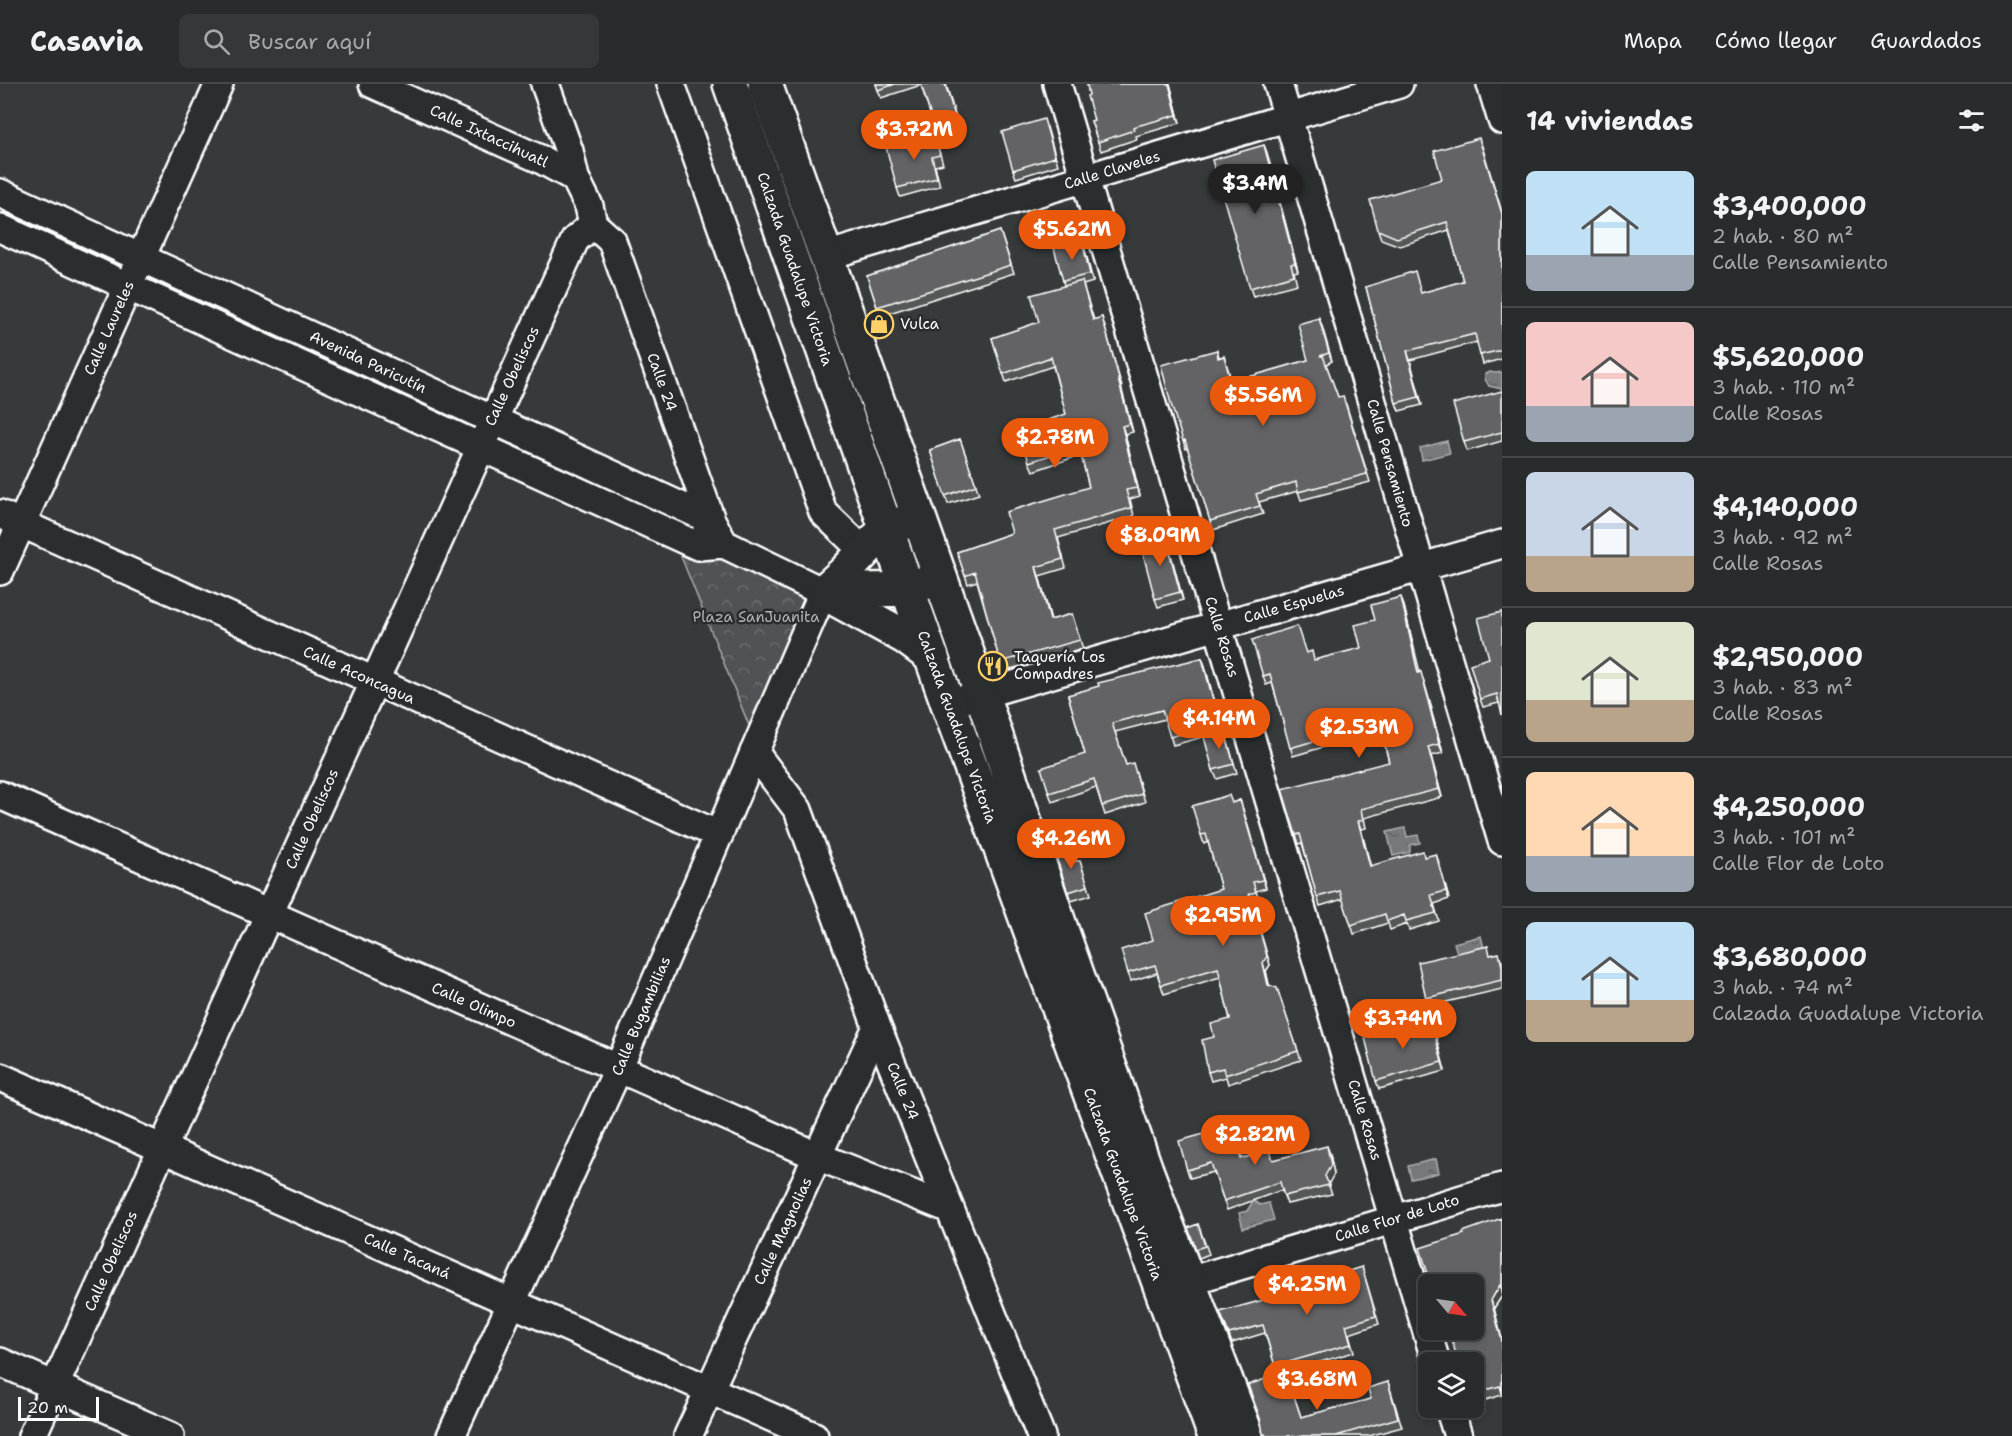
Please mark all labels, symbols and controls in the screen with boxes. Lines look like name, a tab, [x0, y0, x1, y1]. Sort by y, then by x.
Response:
search box	[179, 14, 599, 68]
text: Casavia	[30, 22, 143, 60]
icon: search	[200, 25, 233, 58]
text: Buscar aquí	[248, 27, 371, 56]
text: Mapa	[1624, 27, 1682, 55]
text: Cómo llegar	[1715, 27, 1837, 55]
text: Guardados	[1870, 27, 1982, 55]
street label: Calle Ixtaccihuatl	[427, 100, 552, 172]
text: 14 viviendas	[1526, 103, 1694, 138]
icon: filters	[1955, 104, 1988, 137]
pin: $3.72M	[865, 110, 963, 161]
text: $3.72M	[875, 116, 953, 142]
street label: Calle Claveles	[1062, 146, 1162, 194]
pin: $3.4M	[1213, 164, 1297, 215]
street label: Calzada Guadalupe Victoria	[752, 170, 838, 369]
text: $3.4M	[1222, 170, 1288, 196]
text: $3,400,000	[1712, 188, 1867, 223]
icon: home	[1574, 195, 1646, 267]
pin: $5.62M	[1023, 210, 1121, 261]
text: $5.62M	[1033, 216, 1111, 242]
text: 2 hab. · 80 m²	[1712, 223, 1853, 249]
text: Calle Pensamiento	[1712, 249, 1888, 275]
street label: Calle Laureles	[79, 278, 139, 378]
shop icon: Vulca	[863, 308, 895, 340]
place label: Vulca	[900, 314, 940, 334]
street label: Calle Obeliscos	[480, 323, 544, 429]
street label: Avenida Paricutín	[306, 326, 430, 398]
text: $5,620,000	[1712, 339, 1864, 374]
icon: home	[1574, 346, 1646, 418]
street label: Calle 24	[642, 350, 682, 414]
text: 3 hab. · 110 m²	[1712, 374, 1855, 400]
pin: $5.56M	[1214, 376, 1312, 427]
text: $5.56M	[1224, 382, 1302, 408]
street label: Calle Pensamiento	[1362, 397, 1418, 529]
text: Calle Rosas	[1712, 400, 1823, 426]
pin: $2.78M	[1006, 418, 1104, 469]
text: $2.78M	[1015, 424, 1095, 450]
text: $4,140,000	[1712, 489, 1858, 524]
icon: home	[1574, 496, 1646, 568]
pin: $8.09M	[1111, 516, 1209, 567]
text: $8.09M	[1120, 522, 1200, 548]
text: 3 hab. · 92 m²	[1712, 524, 1853, 550]
text: Calle Rosas	[1712, 550, 1823, 576]
street label: Calle Espuelas	[1241, 580, 1347, 628]
street label: Calle Rosas	[1200, 594, 1244, 680]
park label: Plaza SanJuanita	[692, 607, 820, 627]
street label: Calzada Guadalupe Victoria	[913, 628, 1001, 827]
text: $2,950,000	[1712, 639, 1863, 674]
street label: Calle Aconcagua	[300, 641, 419, 709]
icon: home	[1574, 646, 1646, 718]
place label: Taquería Los Compadres	[1014, 647, 1106, 684]
restaurant icon: Taquería Los Compadres	[977, 650, 1009, 682]
text: 3 hab. · 83 m²	[1712, 674, 1853, 700]
pin: $4.14M	[1170, 699, 1268, 750]
text: Calle Rosas	[1712, 700, 1823, 726]
text: $4.14M	[1182, 705, 1256, 731]
pin: $2.53M	[1310, 708, 1408, 759]
text: $2.53M	[1319, 714, 1399, 740]
street label: Calle Obeliscos	[281, 766, 343, 872]
text: $4,250,000	[1712, 789, 1865, 824]
icon: home	[1574, 796, 1646, 868]
pin: $4.26M	[1022, 819, 1120, 870]
text: 3 hab. · 101 m²	[1712, 824, 1855, 850]
text: $4.26M	[1031, 825, 1111, 851]
text: Calle Flor de Loto	[1712, 850, 1884, 876]
pin: $2.95M	[1174, 896, 1272, 947]
text: $2.95M	[1184, 902, 1262, 928]
text: $3,680,000	[1712, 939, 1867, 974]
icon: home	[1574, 946, 1646, 1018]
street label: Calle Bugambilias	[607, 953, 675, 1079]
text: 3 hab. · 74 m²	[1712, 974, 1853, 1000]
street label: Calle Olimpo	[429, 977, 519, 1033]
pin: $3.74M	[1354, 999, 1452, 1050]
text: Calzada Guadalupe Victoria	[1712, 1000, 1983, 1026]
text: $3.74M	[1364, 1005, 1442, 1031]
street label: Calle 24	[882, 1059, 924, 1123]
street label: Calle Rosas	[1343, 1077, 1387, 1163]
street label: Calzada Guadalupe Victoria	[1079, 1085, 1167, 1284]
pin: $2.82M	[1206, 1115, 1304, 1166]
text: $2.82M	[1215, 1121, 1295, 1147]
street label: Calle Magnolias	[749, 1174, 817, 1288]
street label: Calle Flor de Loto	[1332, 1190, 1462, 1246]
street label: Calle Obeliscos	[80, 1208, 142, 1314]
street label: Calle Tacaná	[361, 1228, 454, 1284]
pin: $4.25M	[1258, 1265, 1356, 1316]
text: $4.25M	[1268, 1271, 1346, 1297]
north arrow	[1418, 1274, 1484, 1340]
map controls	[1418, 1274, 1484, 1418]
button: layers	[1418, 1352, 1484, 1418]
pin: $3.68M	[1268, 1360, 1366, 1411]
text: $3.68M	[1277, 1366, 1357, 1392]
scale bar	[18, 1394, 99, 1422]
text: 20 m	[27, 1397, 68, 1418]

